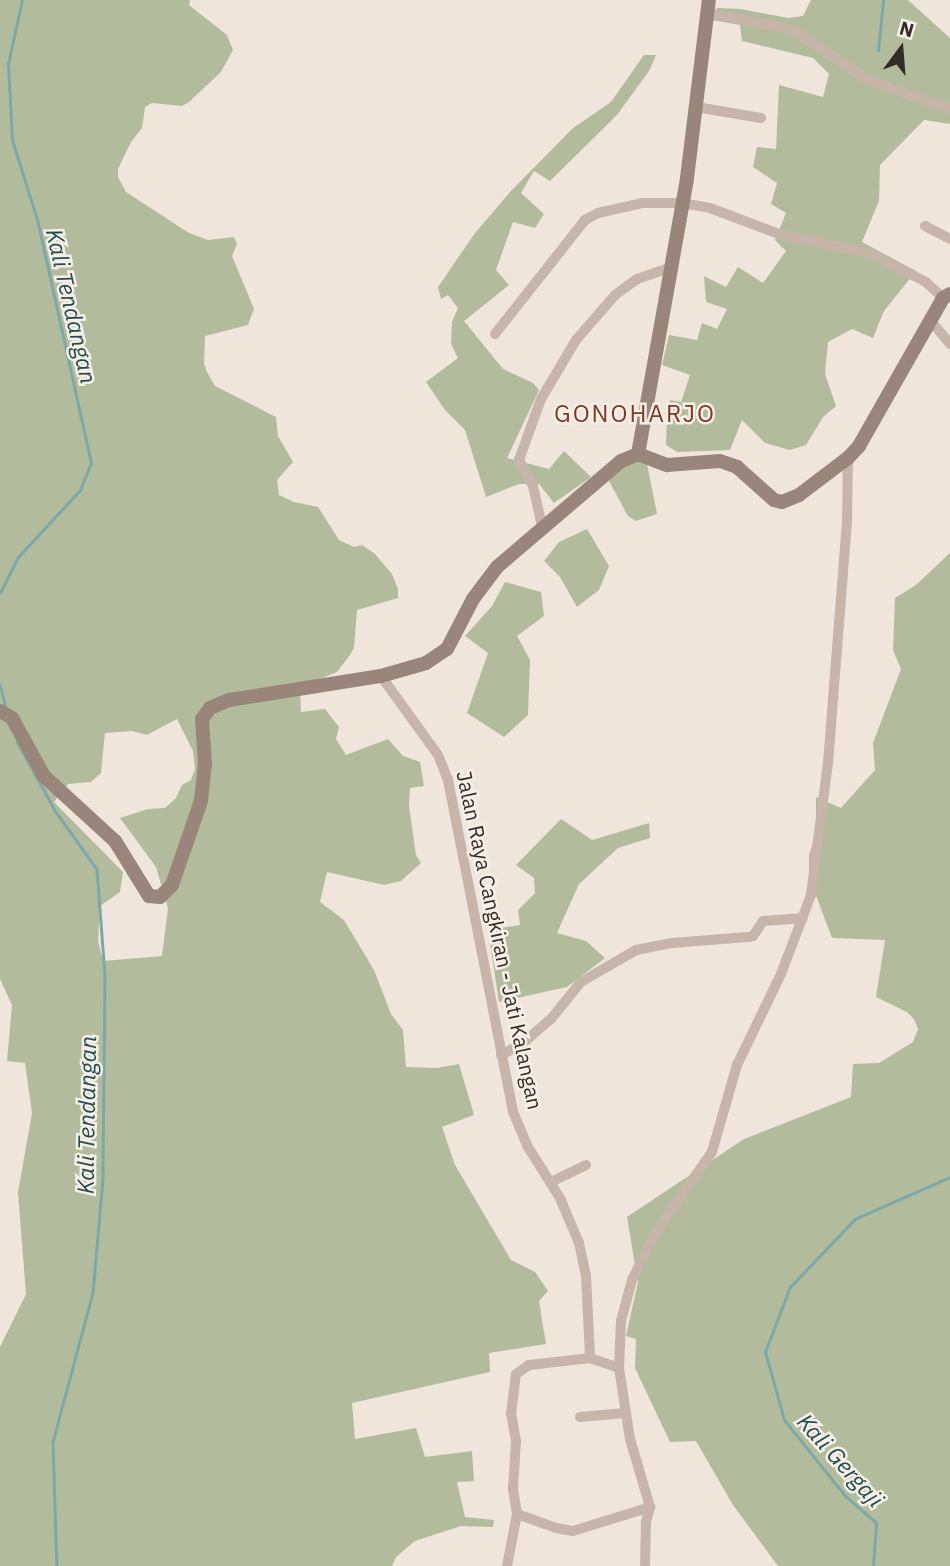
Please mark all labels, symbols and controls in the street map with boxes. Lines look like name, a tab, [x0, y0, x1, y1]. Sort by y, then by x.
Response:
north arrow	[866, 14, 936, 84]
text: N	[897, 15, 917, 42]
water label: Kali Tendangan	[41, 226, 103, 386]
district label: GONOHARJO	[555, 400, 715, 428]
street label: Jalan Raya Cangkiran - Jati Kalangan	[452, 768, 548, 1112]
water label: Kali Tendangan	[71, 1036, 101, 1194]
water label: Kali Gergaji	[792, 1408, 890, 1512]

